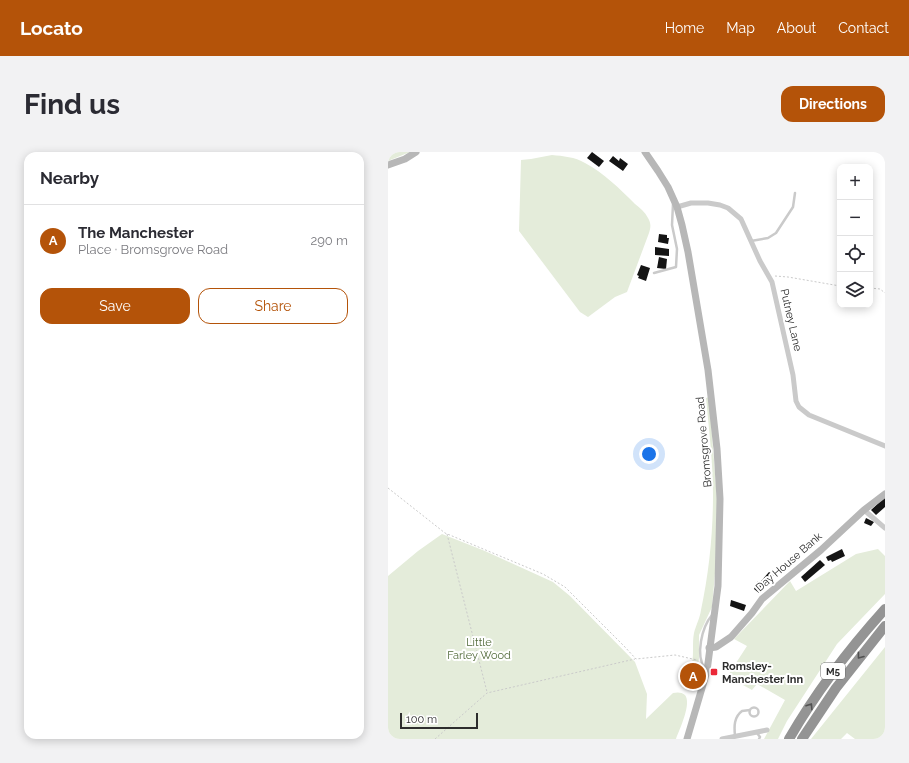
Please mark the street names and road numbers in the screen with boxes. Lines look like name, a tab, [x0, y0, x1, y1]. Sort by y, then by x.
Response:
street label: Putney Lane	[778, 288, 805, 353]
street label: Bromsgrove Road	[694, 396, 714, 488]
street label: Day House Bank	[753, 530, 825, 594]
road number: M5	[821, 663, 845, 679]

